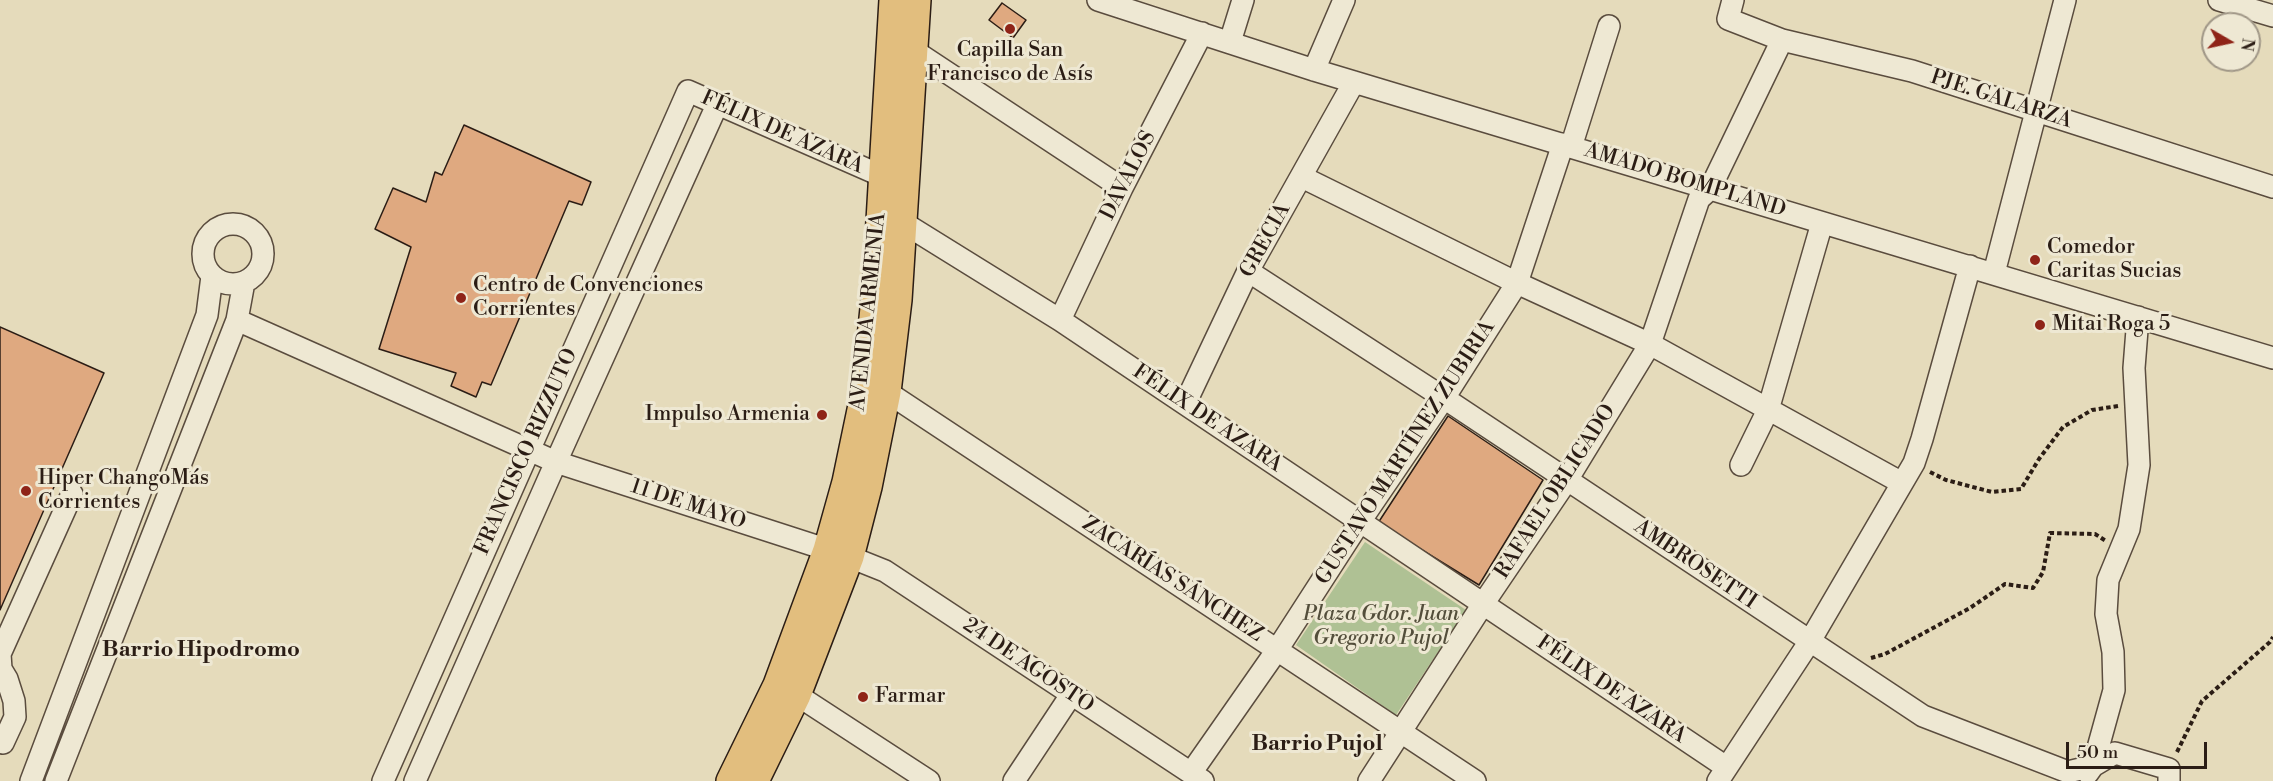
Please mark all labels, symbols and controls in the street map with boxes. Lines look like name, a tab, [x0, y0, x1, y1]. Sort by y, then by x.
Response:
north arrow	[2201, 12, 2261, 72]
marker: Capilla San Francisco de Asís	[1003, 22, 1017, 36]
text: N	[2236, 37, 2258, 52]
place label: Capilla San Francisco de Asís	[927, 38, 1093, 88]
street label: PJE. GALARZA	[1927, 65, 2075, 135]
street label: FÉLIX DE AZARA	[697, 86, 867, 180]
street label: DÁVALOS	[1096, 127, 1162, 225]
street label: AMADO BOMPLAND	[1581, 138, 1789, 224]
street label: GRECIA	[1235, 199, 1297, 283]
street label: AVENIDA ARMENIA	[846, 212, 892, 412]
place label: Comedor Caritas Sucias	[2047, 235, 2182, 285]
marker: Comedor Caritas Sucias	[2028, 253, 2042, 267]
place label: Centro de Convenciones Corrientes	[473, 273, 703, 323]
marker: Centro de Convenciones Corrientes	[454, 291, 468, 305]
place label: Mitai Roga 5	[2052, 312, 2170, 338]
street label: GUSTAVO MARTÍNEZ ZUBIRIA	[1311, 316, 1501, 590]
marker: Mitai Roga 5	[2033, 318, 2047, 332]
street label: FRANCISCO RIZZUTO	[470, 345, 584, 559]
street label: FÉLIX DE AZARA	[1127, 360, 1287, 478]
street label: RAFAEL OBLIGADO	[1490, 400, 1622, 584]
place label: Impulso Armenia	[645, 402, 810, 428]
marker: Impulso Armenia	[815, 408, 829, 422]
place label: Hiper ChangoMás Corrientes	[38, 466, 209, 516]
street label: 11 DE MAYO	[627, 475, 749, 535]
marker: Hiper ChangoMás Corrientes	[19, 484, 33, 498]
street label: ZACARÍAS SÁNCHEZ	[1077, 512, 1267, 648]
street label: AMBROSETTI	[1629, 515, 1761, 615]
park label: Plaza Gdor. Juan Gregorio Pujol	[1303, 602, 1459, 652]
street label: 24 DE AGOSTO	[958, 613, 1098, 719]
street label: FÉLIX DE AZARA	[1531, 631, 1691, 749]
district label: Barrio Hipodromo	[102, 638, 300, 664]
place label: Farmar	[875, 684, 946, 710]
marker: Farmar	[856, 690, 870, 704]
scale bar	[2069, 730, 2210, 768]
district label: Barrio Pujol	[1251, 732, 1383, 758]
text: 50 m	[2077, 741, 2118, 764]

